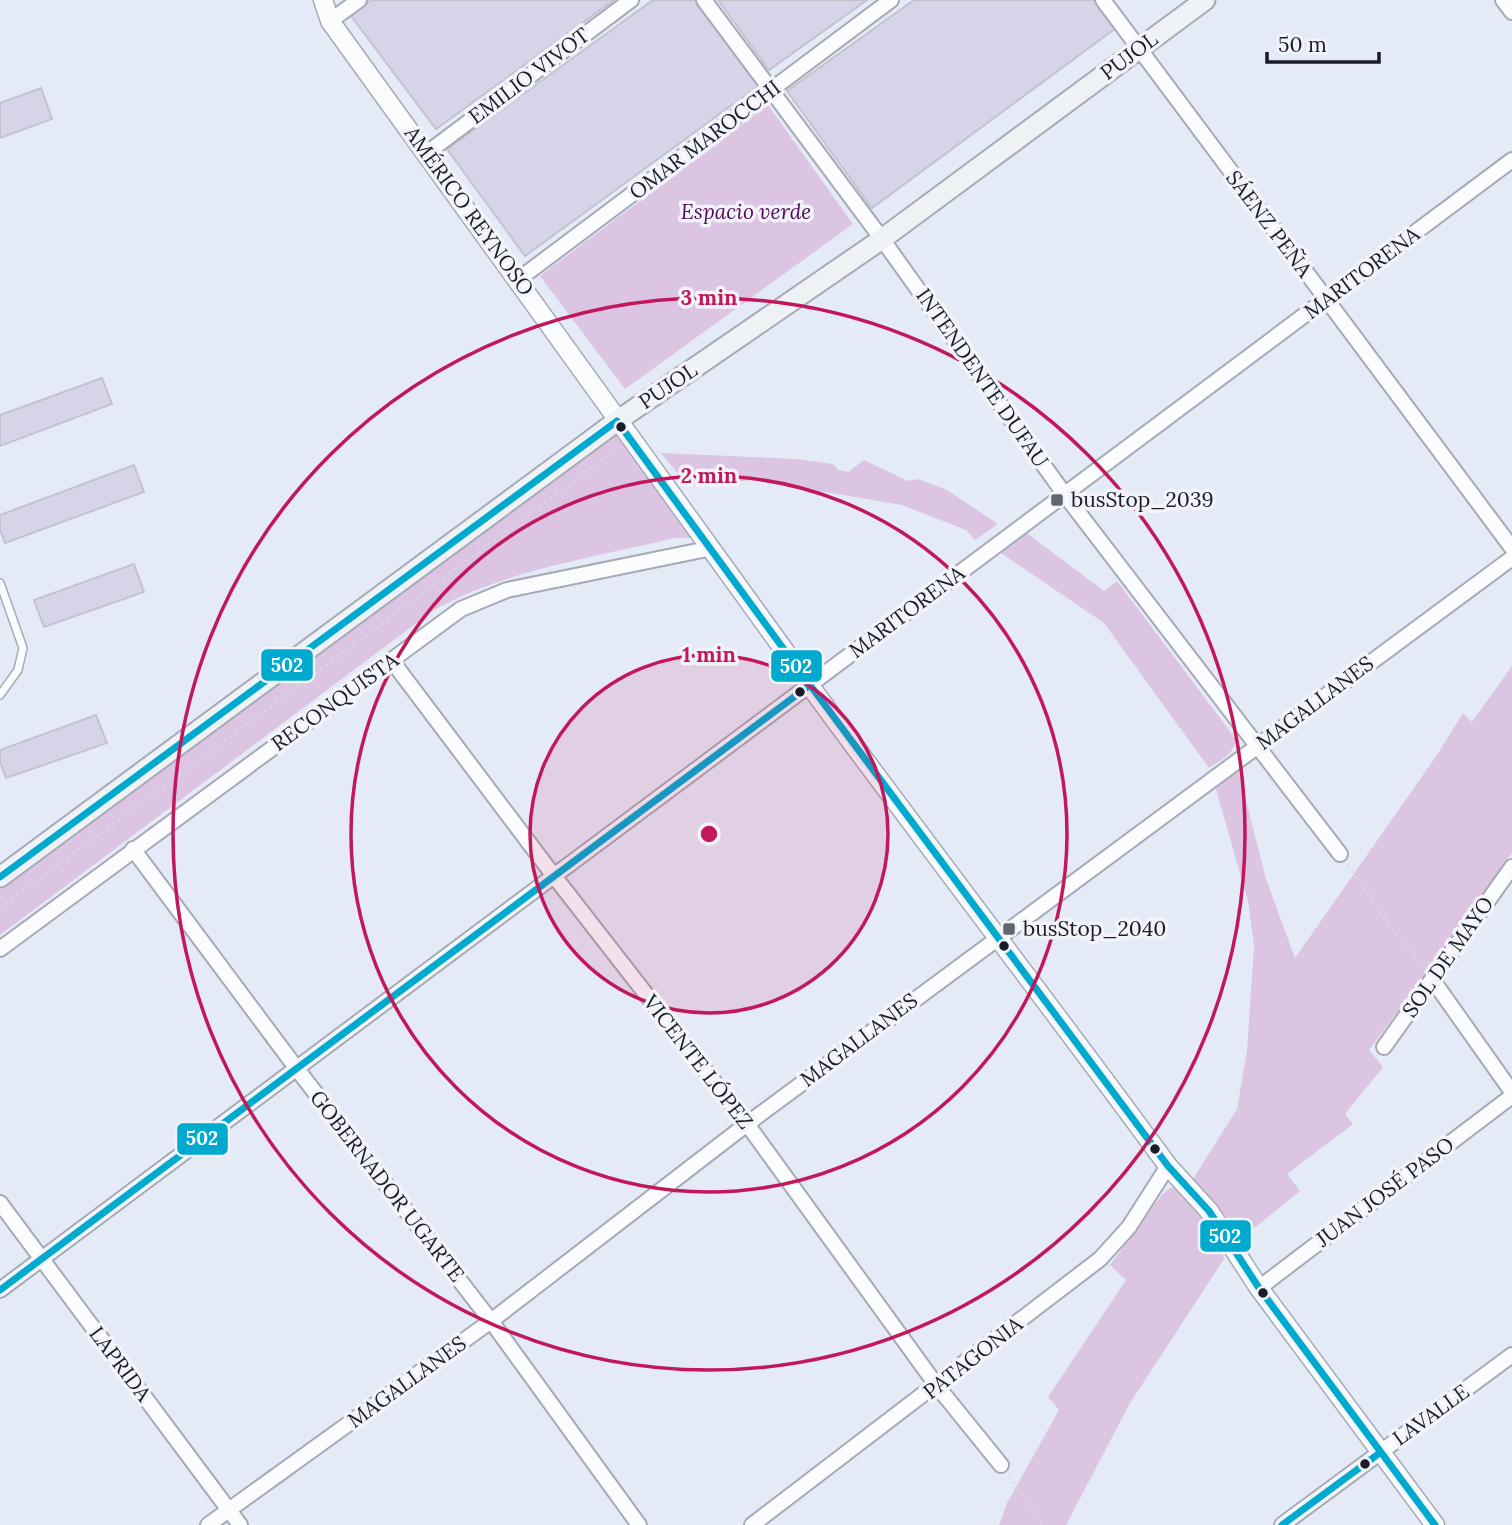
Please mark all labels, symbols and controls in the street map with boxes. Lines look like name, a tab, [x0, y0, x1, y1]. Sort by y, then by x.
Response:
street label: EMILIO VIVOT	[463, 21, 595, 130]
scale bar	[1267, 21, 1379, 65]
street label: PUJOL	[1095, 25, 1163, 86]
text: 50 m	[1278, 31, 1327, 58]
street label: OMAR MAROCCHI	[624, 74, 786, 205]
street label: AMÉRICO REYNOSO	[398, 120, 540, 301]
street label: SÁENZ PEÑA	[1220, 165, 1319, 283]
park label: Espacio verde	[681, 198, 811, 225]
street label: MARITORENA	[1298, 220, 1426, 325]
street label: INTENDENTE DUFAU	[910, 283, 1055, 473]
text: 3 min	[681, 284, 737, 311]
street label: PUJOL	[633, 356, 702, 415]
unlabelled marker	[614, 420, 628, 434]
text: 2 min	[681, 462, 737, 489]
place label: busStop_2039	[1071, 486, 1214, 513]
marker: busStop_2039	[1049, 492, 1065, 508]
street label: MARITORENA	[843, 559, 971, 664]
text: 1 min	[682, 641, 736, 668]
street label: RECONQUISTA	[266, 646, 404, 757]
line badge: 502	[260, 648, 314, 682]
line badge: 502	[770, 649, 823, 683]
street label: MAGALLANES	[1251, 650, 1379, 756]
text: 502	[271, 653, 303, 677]
text: 502	[780, 654, 812, 678]
unlabelled marker	[793, 685, 807, 699]
centre of rings	[697, 822, 721, 846]
street label: SOL DE MAYO	[1396, 891, 1499, 1022]
place label: busStop_2040	[1023, 915, 1166, 942]
marker: busStop_2040	[1001, 921, 1017, 937]
unlabelled marker	[997, 939, 1011, 953]
street label: MAGALLANES	[795, 987, 923, 1093]
street label: VICENTE LÓPEZ	[637, 988, 759, 1134]
street label: GOBERNADOR UGARTE	[304, 1085, 471, 1287]
line badge: 502	[176, 1122, 229, 1156]
text: 502	[186, 1126, 218, 1150]
street label: JUAN JOSÉ PASO	[1309, 1131, 1459, 1253]
unlabelled marker	[1148, 1142, 1162, 1156]
line badge: 502	[1199, 1219, 1252, 1253]
text: 502	[1209, 1224, 1241, 1248]
unlabelled marker	[1256, 1286, 1270, 1300]
street label: PATAGONIA	[917, 1310, 1029, 1405]
street label: LAPRIDA	[83, 1321, 158, 1407]
street label: MAGALLANES	[342, 1329, 471, 1434]
street label: LAVALLE	[1387, 1378, 1474, 1451]
unlabelled marker	[1358, 1457, 1372, 1471]

